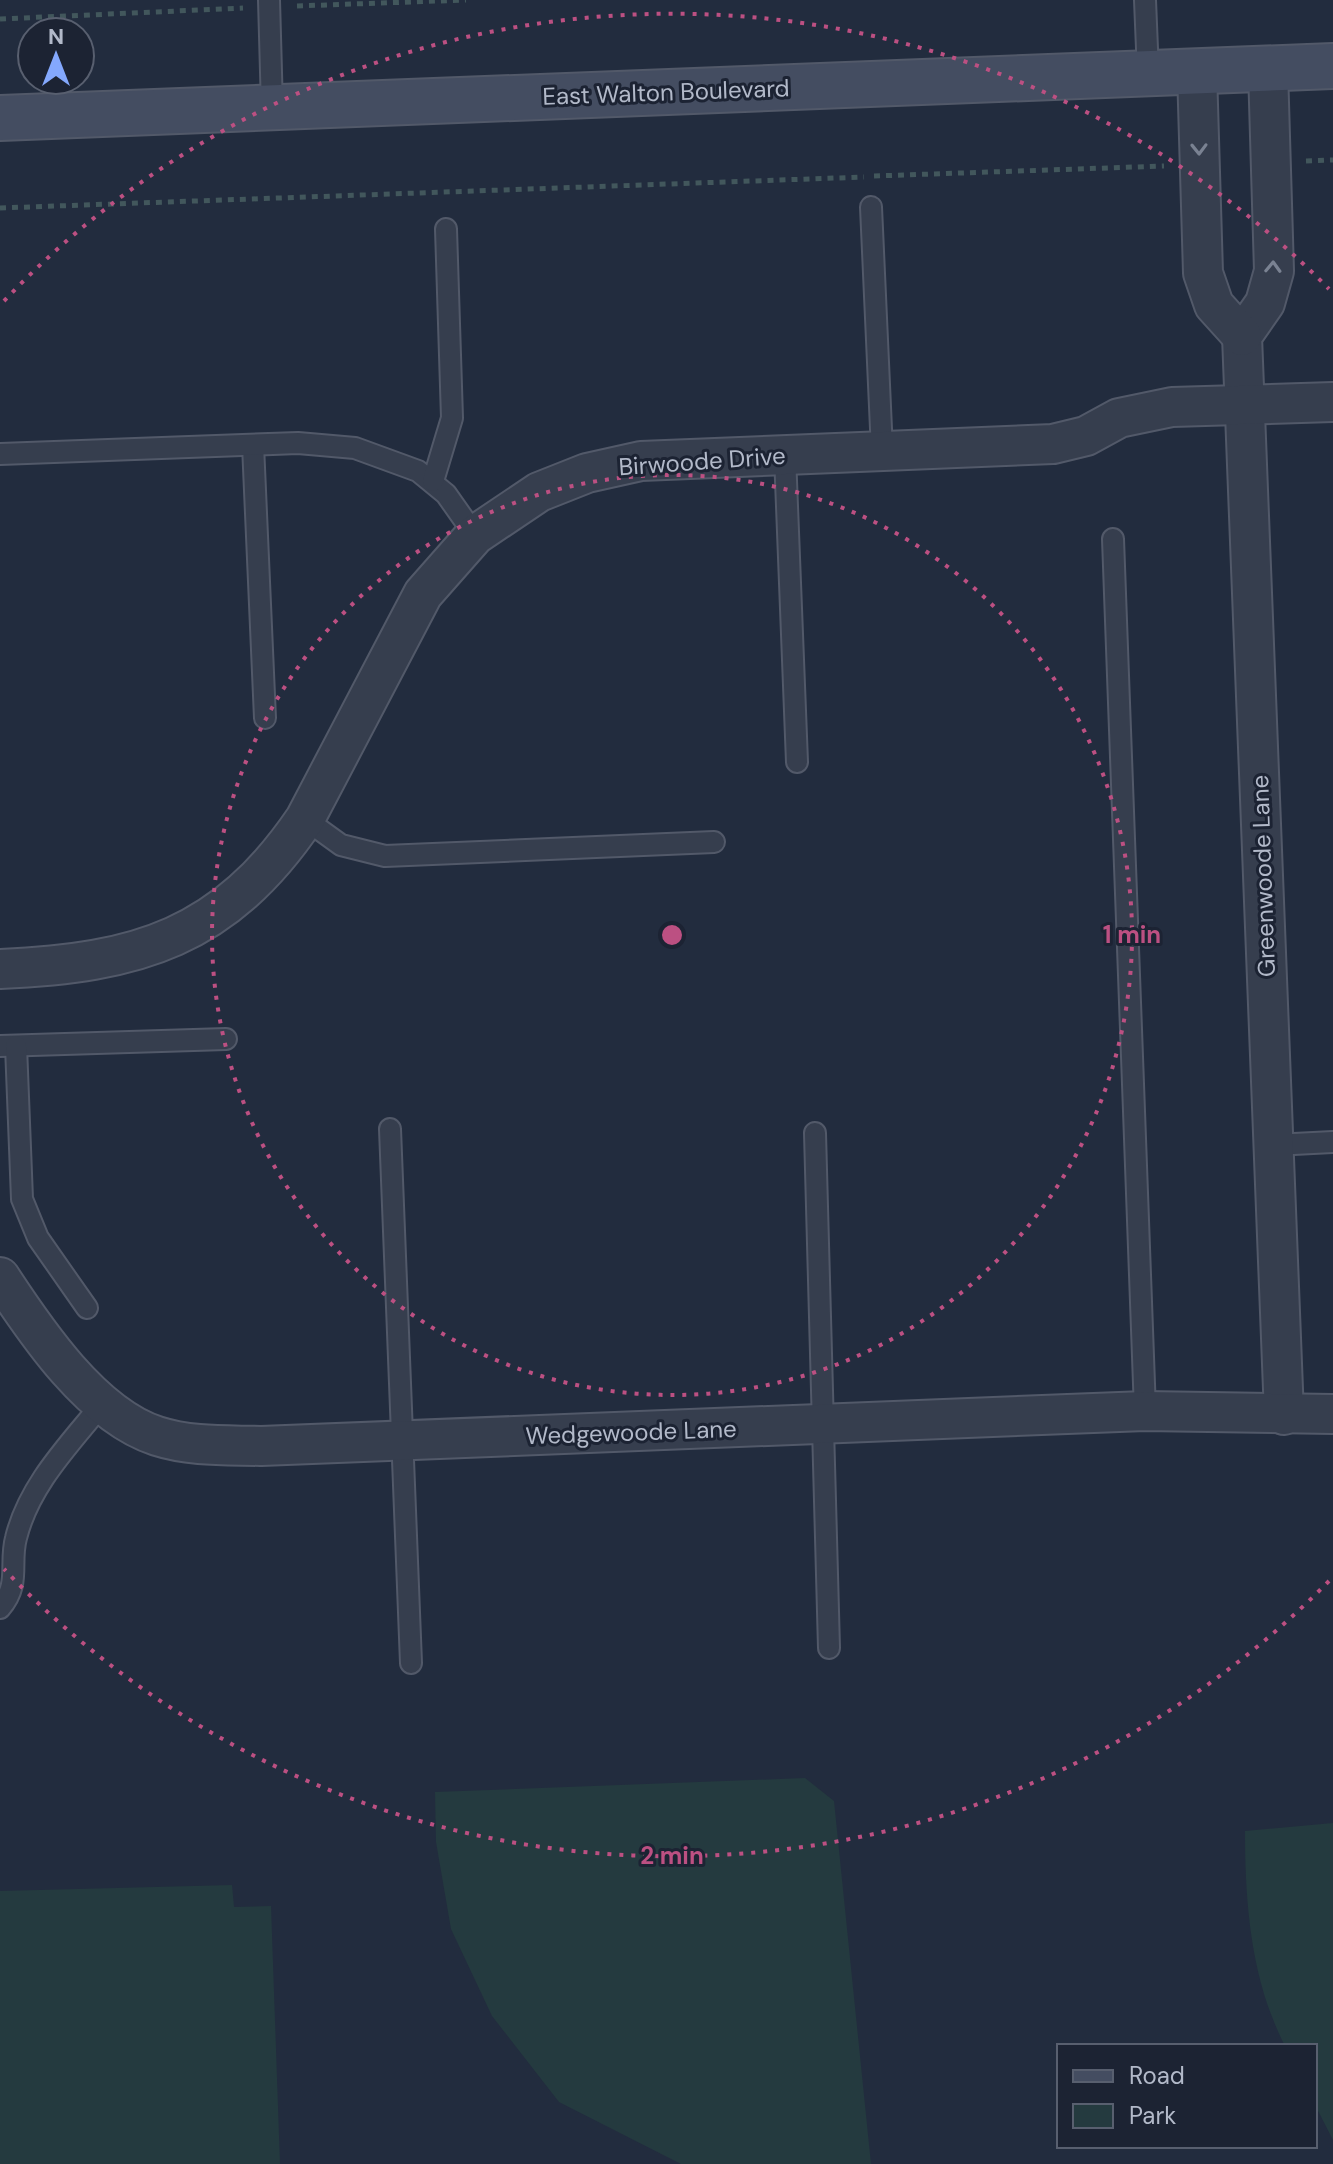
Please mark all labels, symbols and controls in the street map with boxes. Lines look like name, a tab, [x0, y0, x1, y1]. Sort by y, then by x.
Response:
north arrow	[16, 16, 96, 96]
text: N	[48, 22, 64, 51]
street label: East Walton Boulevard	[542, 72, 790, 112]
one-way arrow	[1191, 143, 1208, 156]
one-way arrow	[1264, 260, 1281, 273]
street label: Birwoode Drive	[617, 440, 787, 482]
street label: Greenwoode Lane	[1244, 774, 1282, 978]
text: 1 min	[1103, 919, 1161, 950]
centre of rings	[658, 921, 686, 949]
street label: Wedgewoode Lane	[525, 1413, 737, 1451]
text: 2 min	[640, 1840, 704, 1871]
legend	[1057, 2044, 1317, 2148]
text: Road	[1129, 2060, 1185, 2091]
text: Park	[1129, 2100, 1176, 2131]

